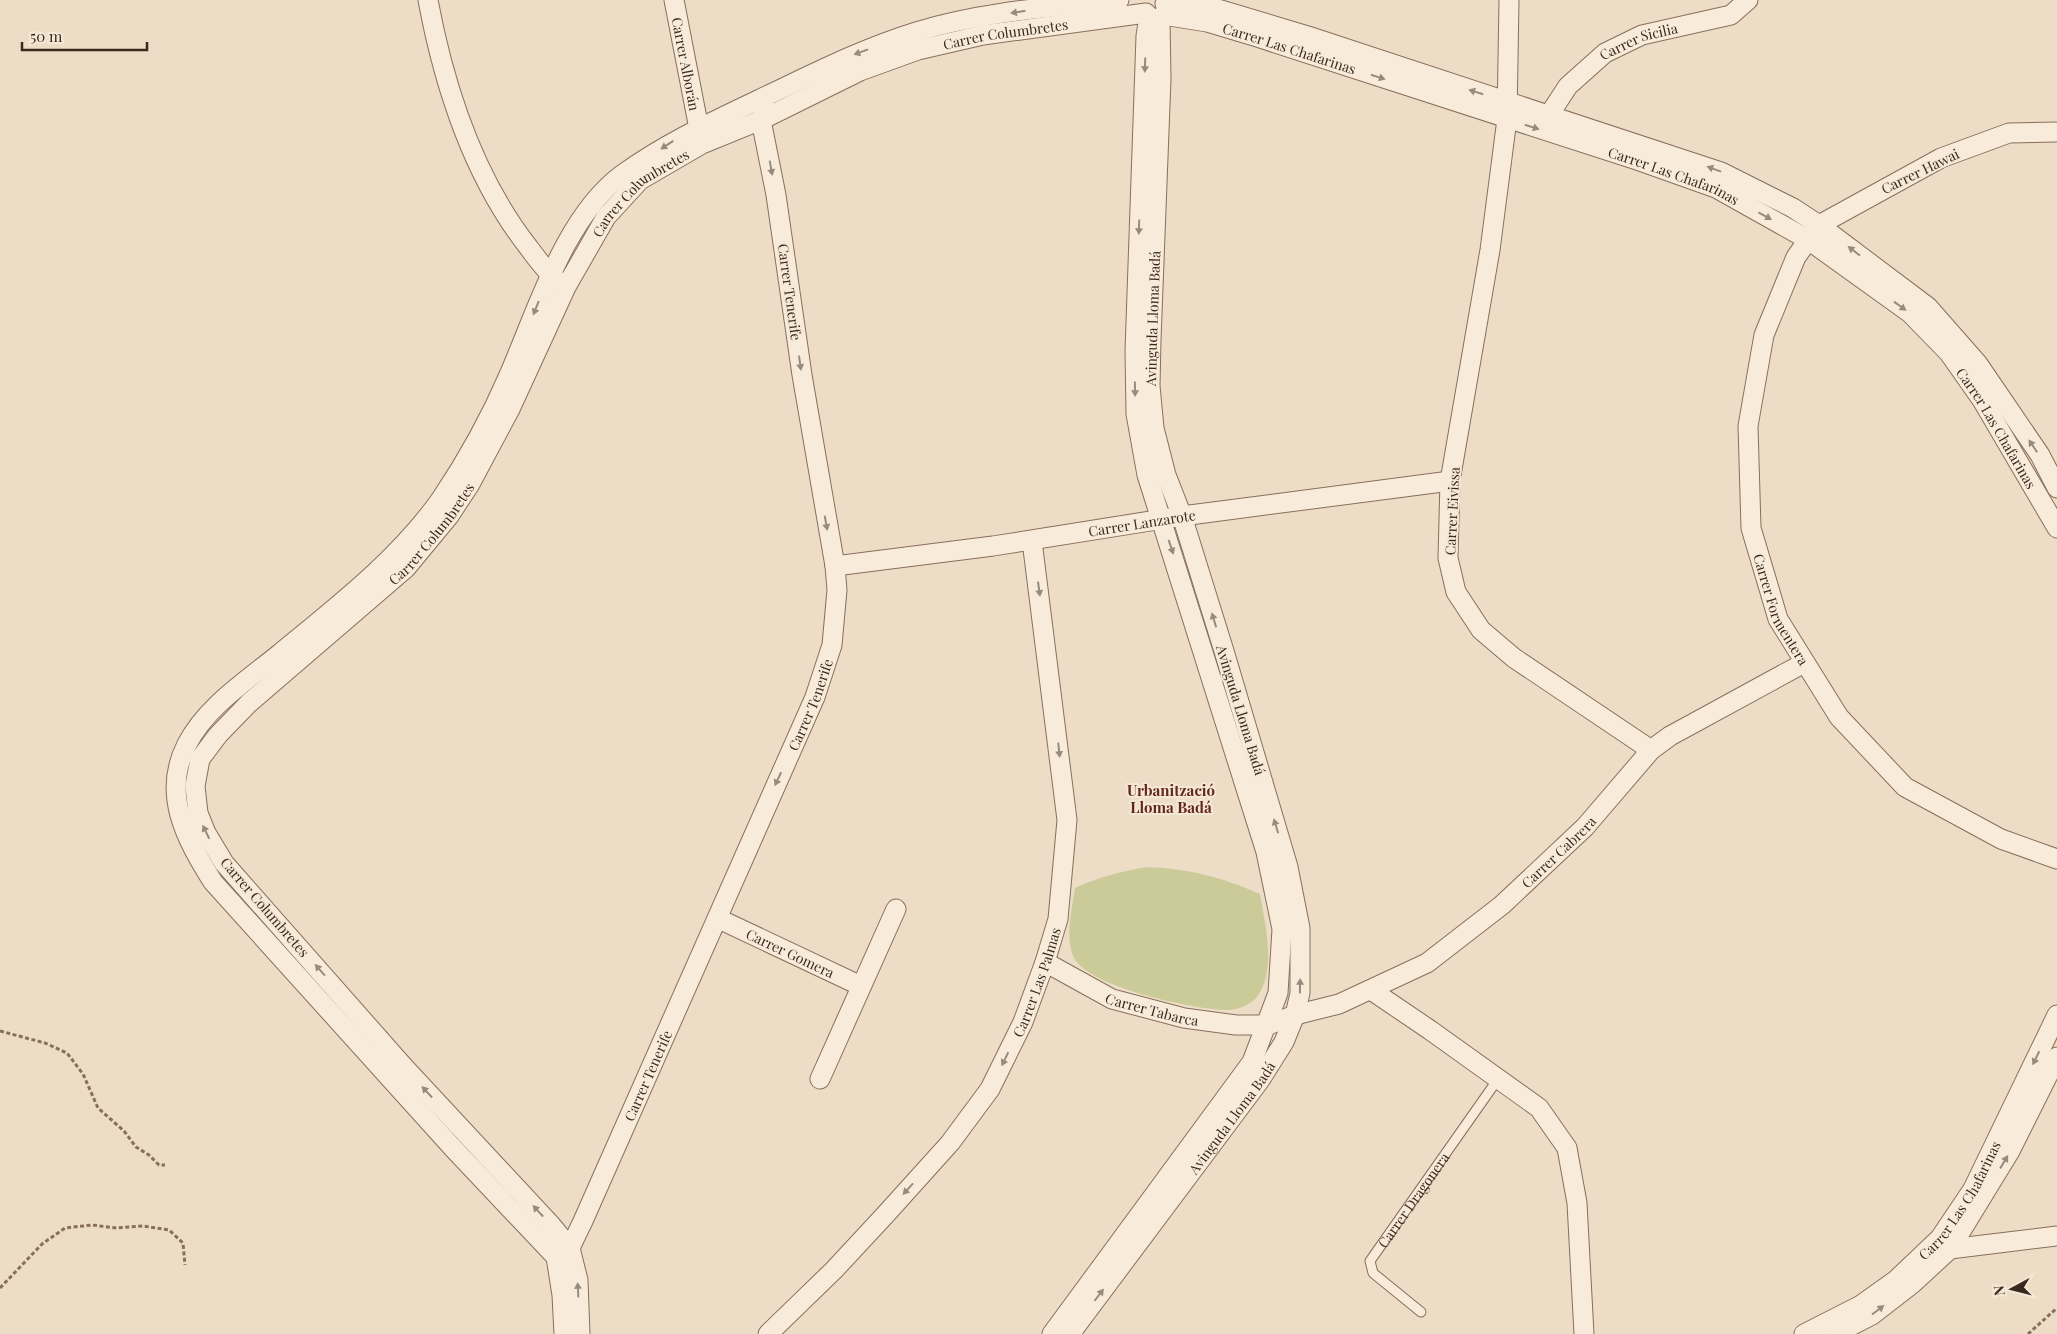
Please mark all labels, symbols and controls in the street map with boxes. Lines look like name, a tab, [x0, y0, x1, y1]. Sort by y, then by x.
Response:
one-way arrow	[1010, 8, 1026, 16]
street label: Carrer Columbretes	[941, 14, 1069, 53]
street label: Carrer Alborán	[668, 15, 705, 113]
street label: Carrer Las Chafarinas	[1221, 18, 1359, 78]
street label: Carrer Sicilia	[1594, 18, 1679, 64]
scale bar	[22, 20, 148, 52]
text: 50 m	[30, 26, 63, 46]
one-way arrow	[853, 48, 868, 56]
one-way arrow	[1141, 57, 1149, 73]
one-way arrow	[1370, 74, 1385, 82]
one-way arrow	[1469, 88, 1484, 95]
one-way arrow	[1525, 124, 1540, 132]
one-way arrow	[661, 140, 674, 149]
street label: Carrer Las Chafarinas	[1606, 142, 1743, 209]
street label: Carrer Columbretes	[587, 144, 692, 240]
street label: Carrer Hawai	[1878, 144, 1962, 198]
one-way arrow	[768, 160, 776, 176]
one-way arrow	[1706, 165, 1721, 173]
one-way arrow	[1759, 211, 1772, 220]
one-way arrow	[1135, 219, 1143, 235]
street label: Carrer Tenerife	[774, 242, 806, 342]
one-way arrow	[1848, 245, 1861, 256]
street label: Avinguda Lloma Badá	[1140, 250, 1164, 387]
one-way arrow	[532, 301, 540, 315]
one-way arrow	[1893, 301, 1907, 311]
one-way arrow	[796, 355, 804, 371]
street label: Carrer Las Chafarinas	[1952, 364, 2041, 492]
one-way arrow	[1132, 382, 1140, 398]
one-way arrow	[2028, 439, 2038, 453]
street label: Carrer Eivissa	[1440, 466, 1464, 556]
street label: Carrer Columbretes	[384, 479, 478, 589]
street label: Carrer Lanzarote	[1087, 505, 1197, 540]
one-way arrow	[823, 516, 831, 532]
one-way arrow	[1167, 540, 1175, 555]
street label: Carrer Formentera	[1750, 551, 1814, 668]
one-way arrow	[1035, 582, 1043, 598]
one-way arrow	[1210, 613, 1218, 628]
street label: Avinguda Lloma Badá	[1212, 642, 1270, 777]
street label: Carrer Tenerife	[783, 656, 836, 754]
one-way arrow	[1055, 743, 1063, 759]
one-way arrow	[774, 772, 782, 786]
district label: Urbanització Lloma Badá	[1127, 780, 1215, 817]
street label: Carrer Cabrera	[1517, 812, 1600, 892]
one-way arrow	[1272, 819, 1280, 834]
one-way arrow	[202, 825, 210, 839]
street label: Carrer Columbretes	[216, 853, 314, 961]
street label: Carrer Gomera	[743, 924, 838, 982]
street label: Carrer Las Palmas	[1008, 925, 1064, 1040]
one-way arrow	[314, 965, 326, 977]
one-way arrow	[1296, 978, 1304, 994]
street label: Carrer Tabarca	[1102, 988, 1200, 1029]
street label: Carrer Tenerife	[619, 1027, 676, 1124]
one-way arrow	[2031, 1051, 2040, 1066]
one-way arrow	[1000, 1052, 1009, 1067]
street label: Avinguda Lloma Badá	[1183, 1058, 1279, 1179]
one-way arrow	[421, 1087, 433, 1099]
street label: Carrer Las Chafarinas	[1914, 1138, 2004, 1264]
street label: Carrer Dragonera	[1373, 1148, 1453, 1251]
one-way arrow	[2000, 1155, 2009, 1168]
one-way arrow	[902, 1183, 914, 1195]
one-way arrow	[532, 1205, 544, 1217]
north arrow	[1987, 1264, 2037, 1314]
one-way arrow	[574, 1282, 582, 1298]
text: N	[1989, 1284, 2009, 1297]
one-way arrow	[1094, 1288, 1104, 1302]
one-way arrow	[1871, 1305, 1885, 1315]

